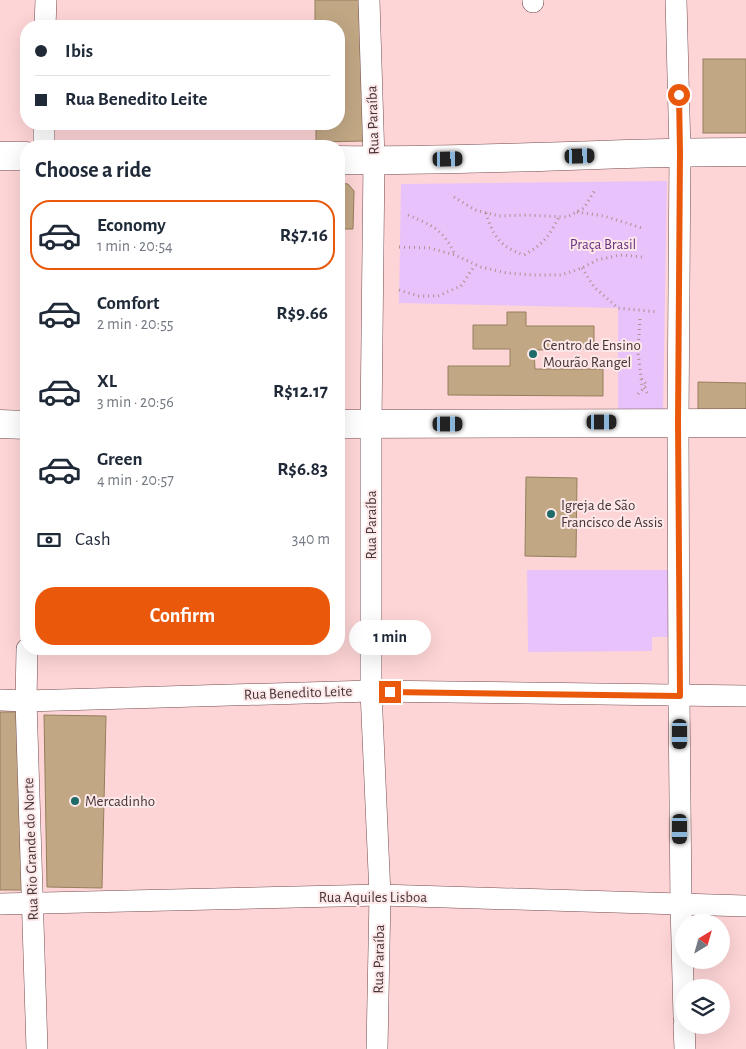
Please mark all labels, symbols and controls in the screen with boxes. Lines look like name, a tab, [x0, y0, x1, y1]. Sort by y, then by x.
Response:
text: Ibis	[65, 42, 93, 61]
route start	[668, 84, 690, 106]
street label: Rua Paraíba	[364, 85, 382, 155]
text: Rua Benedito Leite	[65, 90, 207, 109]
car	[564, 148, 595, 164]
car	[432, 151, 463, 167]
text: Choose a ride	[35, 159, 151, 181]
icon: car	[37, 213, 82, 258]
text: Economy	[97, 216, 166, 235]
text: R$7.16	[280, 226, 328, 245]
park label: Praça Brasil	[570, 237, 636, 252]
text: 1 min · 20:54	[97, 238, 173, 254]
icon: car	[37, 291, 82, 336]
text: Comfort	[97, 294, 159, 313]
text: R$9.66	[276, 304, 328, 323]
text: 2 min · 20:55	[97, 316, 174, 332]
place label: Centro de Ensino Mourão Rangel	[543, 338, 641, 370]
marker: Centro de Ensino Mourão Rangel	[527, 348, 539, 360]
icon: car	[37, 369, 82, 414]
text: XL	[97, 372, 117, 391]
text: R$12.17	[273, 382, 328, 401]
text: 3 min · 20:56	[97, 394, 174, 410]
car	[587, 415, 617, 430]
car	[433, 417, 463, 432]
icon: car	[37, 447, 82, 492]
text: Green	[97, 450, 143, 469]
text: R$6.83	[277, 460, 328, 479]
text: 4 min · 20:57	[97, 472, 174, 488]
street label: Rua Paraíba	[364, 490, 379, 560]
place label: Igreja de São Francisco de Assis	[561, 498, 663, 530]
marker: Igreja de São Francisco de Assis	[545, 508, 557, 520]
icon: cash	[35, 526, 63, 554]
text: Cash	[75, 530, 111, 549]
text: 340 m	[292, 531, 330, 547]
button: Confirm	[35, 587, 330, 645]
callout: 1 min	[349, 620, 431, 654]
text: 1 min	[373, 629, 407, 645]
route end	[379, 681, 401, 703]
street label: Rua Benedito Leite	[244, 684, 353, 702]
car	[672, 719, 687, 749]
street label: Rua Rio Grande do Norte	[21, 777, 41, 921]
place label: Mercadinho	[85, 794, 155, 809]
marker: Mercadinho	[69, 795, 81, 807]
car	[672, 814, 687, 844]
street label: Rua Aquiles Lisboa	[319, 890, 427, 905]
north arrow	[675, 914, 730, 969]
map controls	[675, 914, 730, 1034]
street label: Rua Paraíba	[371, 924, 387, 994]
button: layers	[675, 979, 730, 1034]

